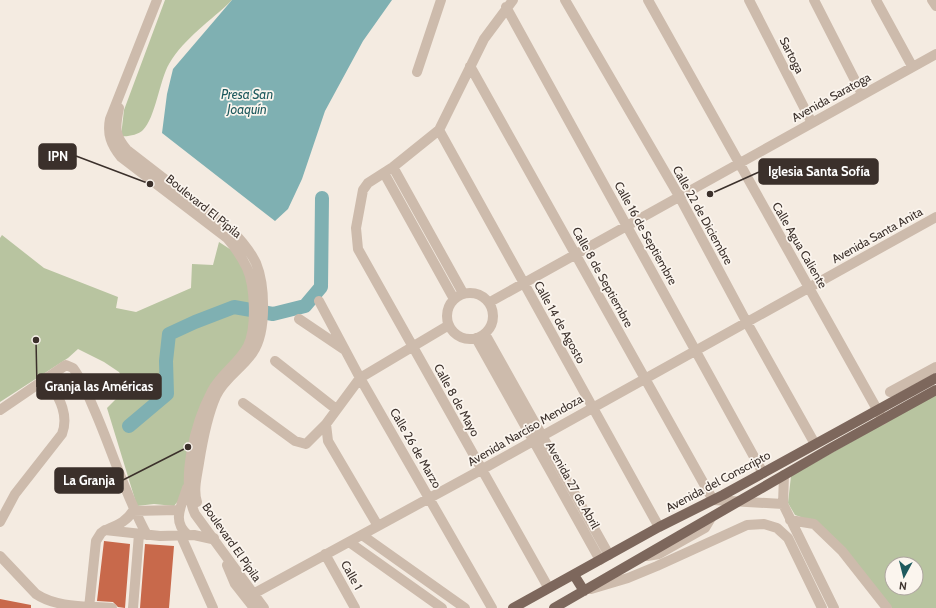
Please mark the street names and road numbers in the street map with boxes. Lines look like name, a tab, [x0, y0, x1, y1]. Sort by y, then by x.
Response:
street label: Sartoga	[776, 34, 808, 76]
street label: Avenida Saratoga	[789, 69, 873, 125]
street label: Calle 22 de Diciembre	[670, 163, 736, 267]
street label: Boulevard El Pípila	[163, 171, 245, 241]
street label: Calle 16 de Septiembre	[611, 179, 681, 287]
street label: Calle Agua Caliente	[769, 199, 831, 291]
street label: Avenida Santa Anita	[829, 204, 925, 266]
street label: Calle 8 de Septiembre	[569, 224, 637, 330]
street label: Calle 14 de Agosto	[531, 278, 589, 366]
street label: Calle 8 de Mayo	[431, 361, 483, 439]
street label: Avenida Narciso Mendoza	[465, 391, 585, 469]
street label: Calle 26 de Marzo	[387, 405, 445, 491]
street label: Avenida 27 de Abril	[543, 439, 603, 531]
street label: Avenida del Conscripto	[663, 447, 773, 515]
street label: Boulevard El Pípila	[199, 500, 265, 585]
street label: Calle 1	[338, 558, 366, 592]

